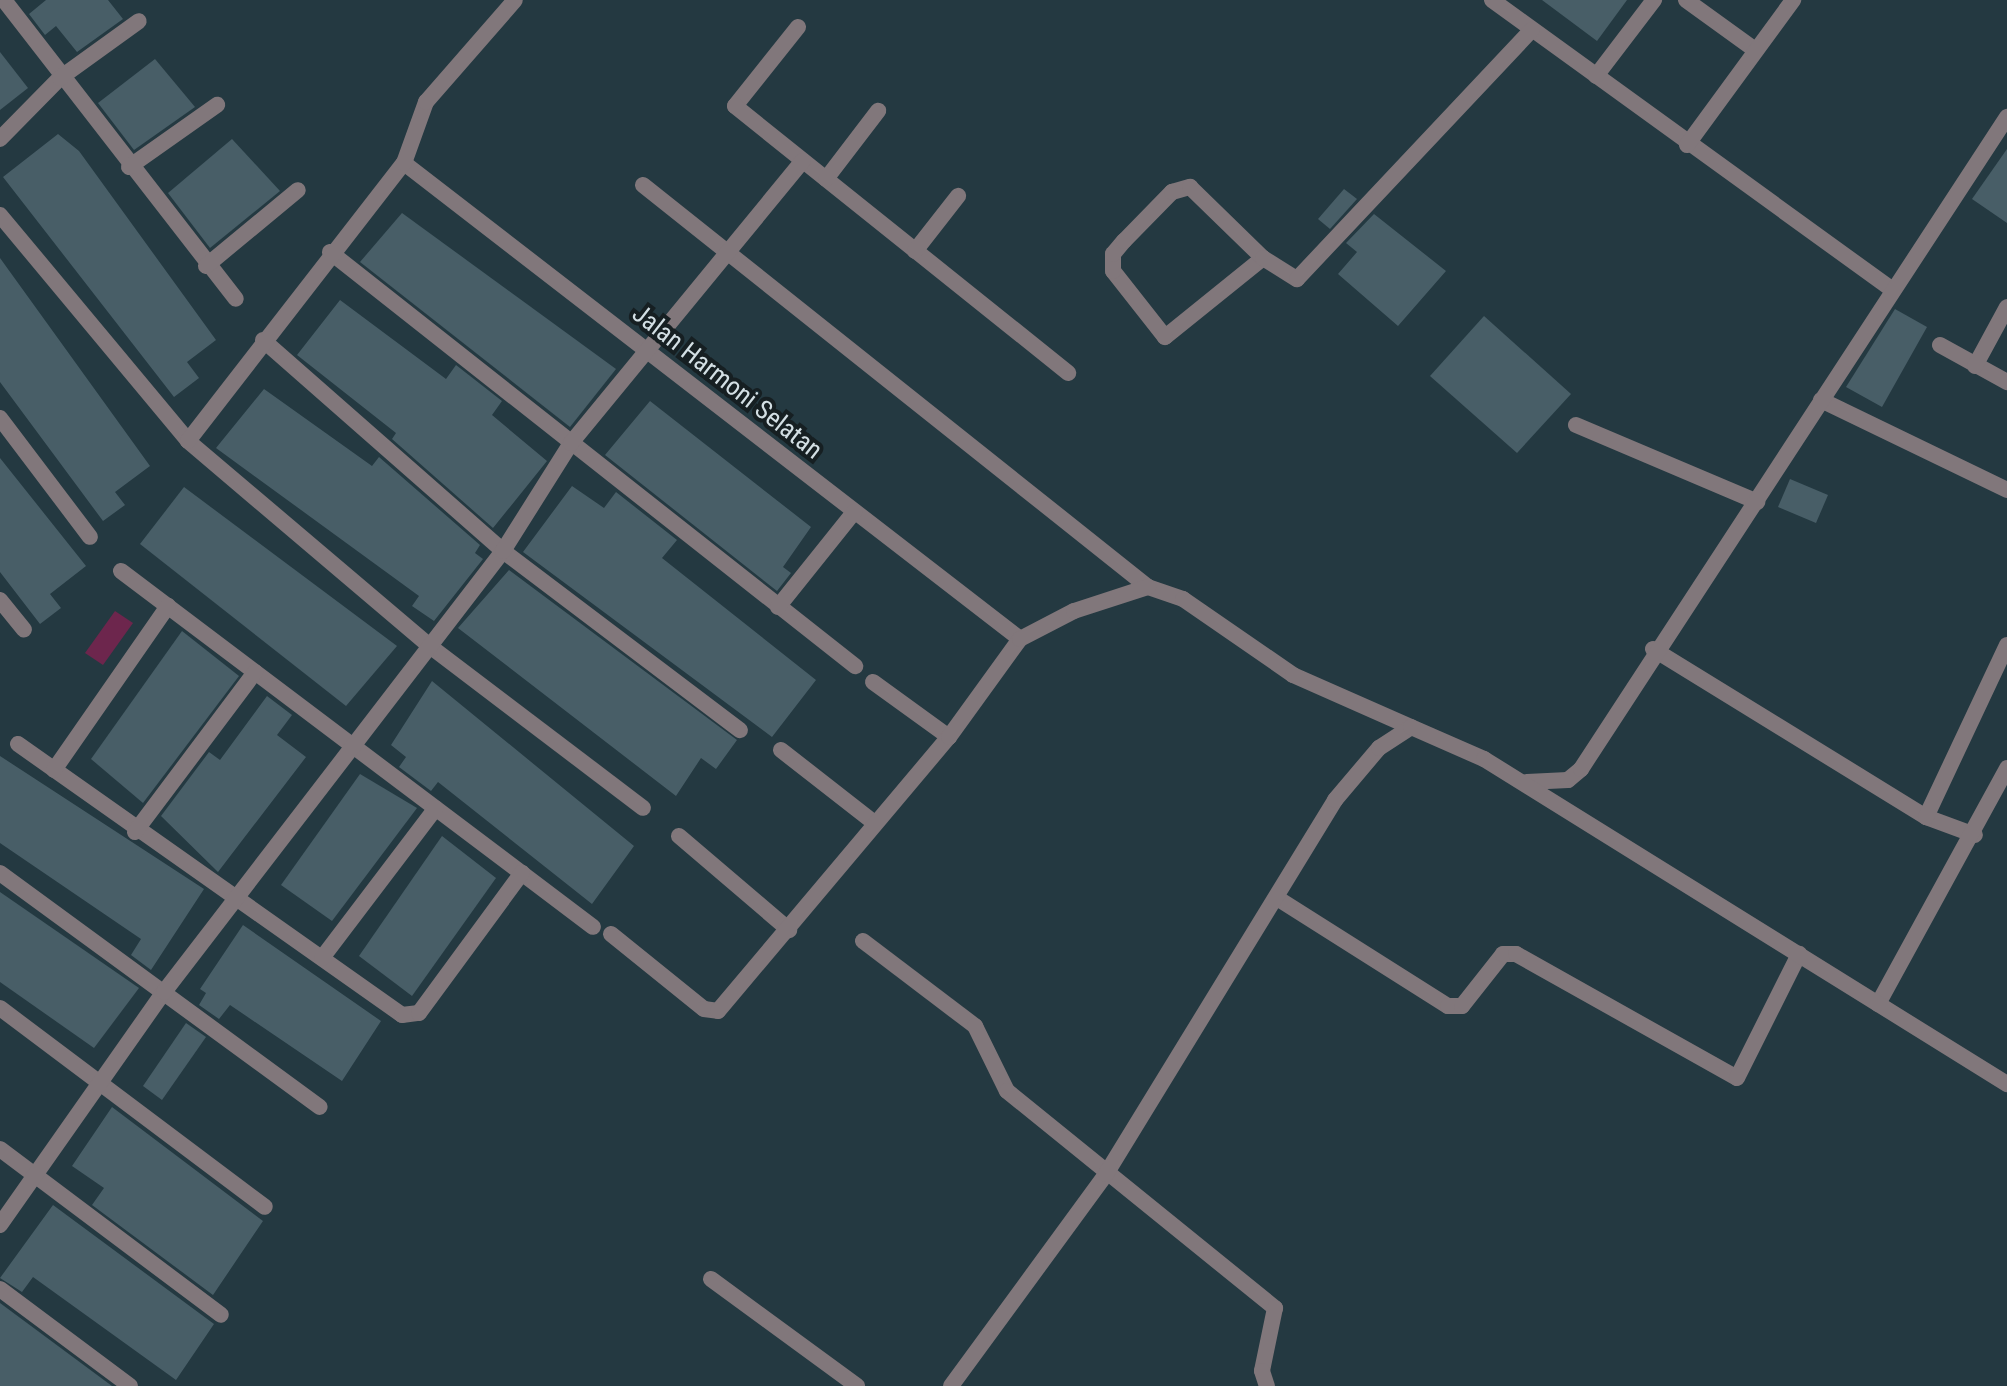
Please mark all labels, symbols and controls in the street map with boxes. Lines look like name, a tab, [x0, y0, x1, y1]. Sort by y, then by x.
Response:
street label: Jalan Harmoni Selatan	[626, 298, 828, 466]

